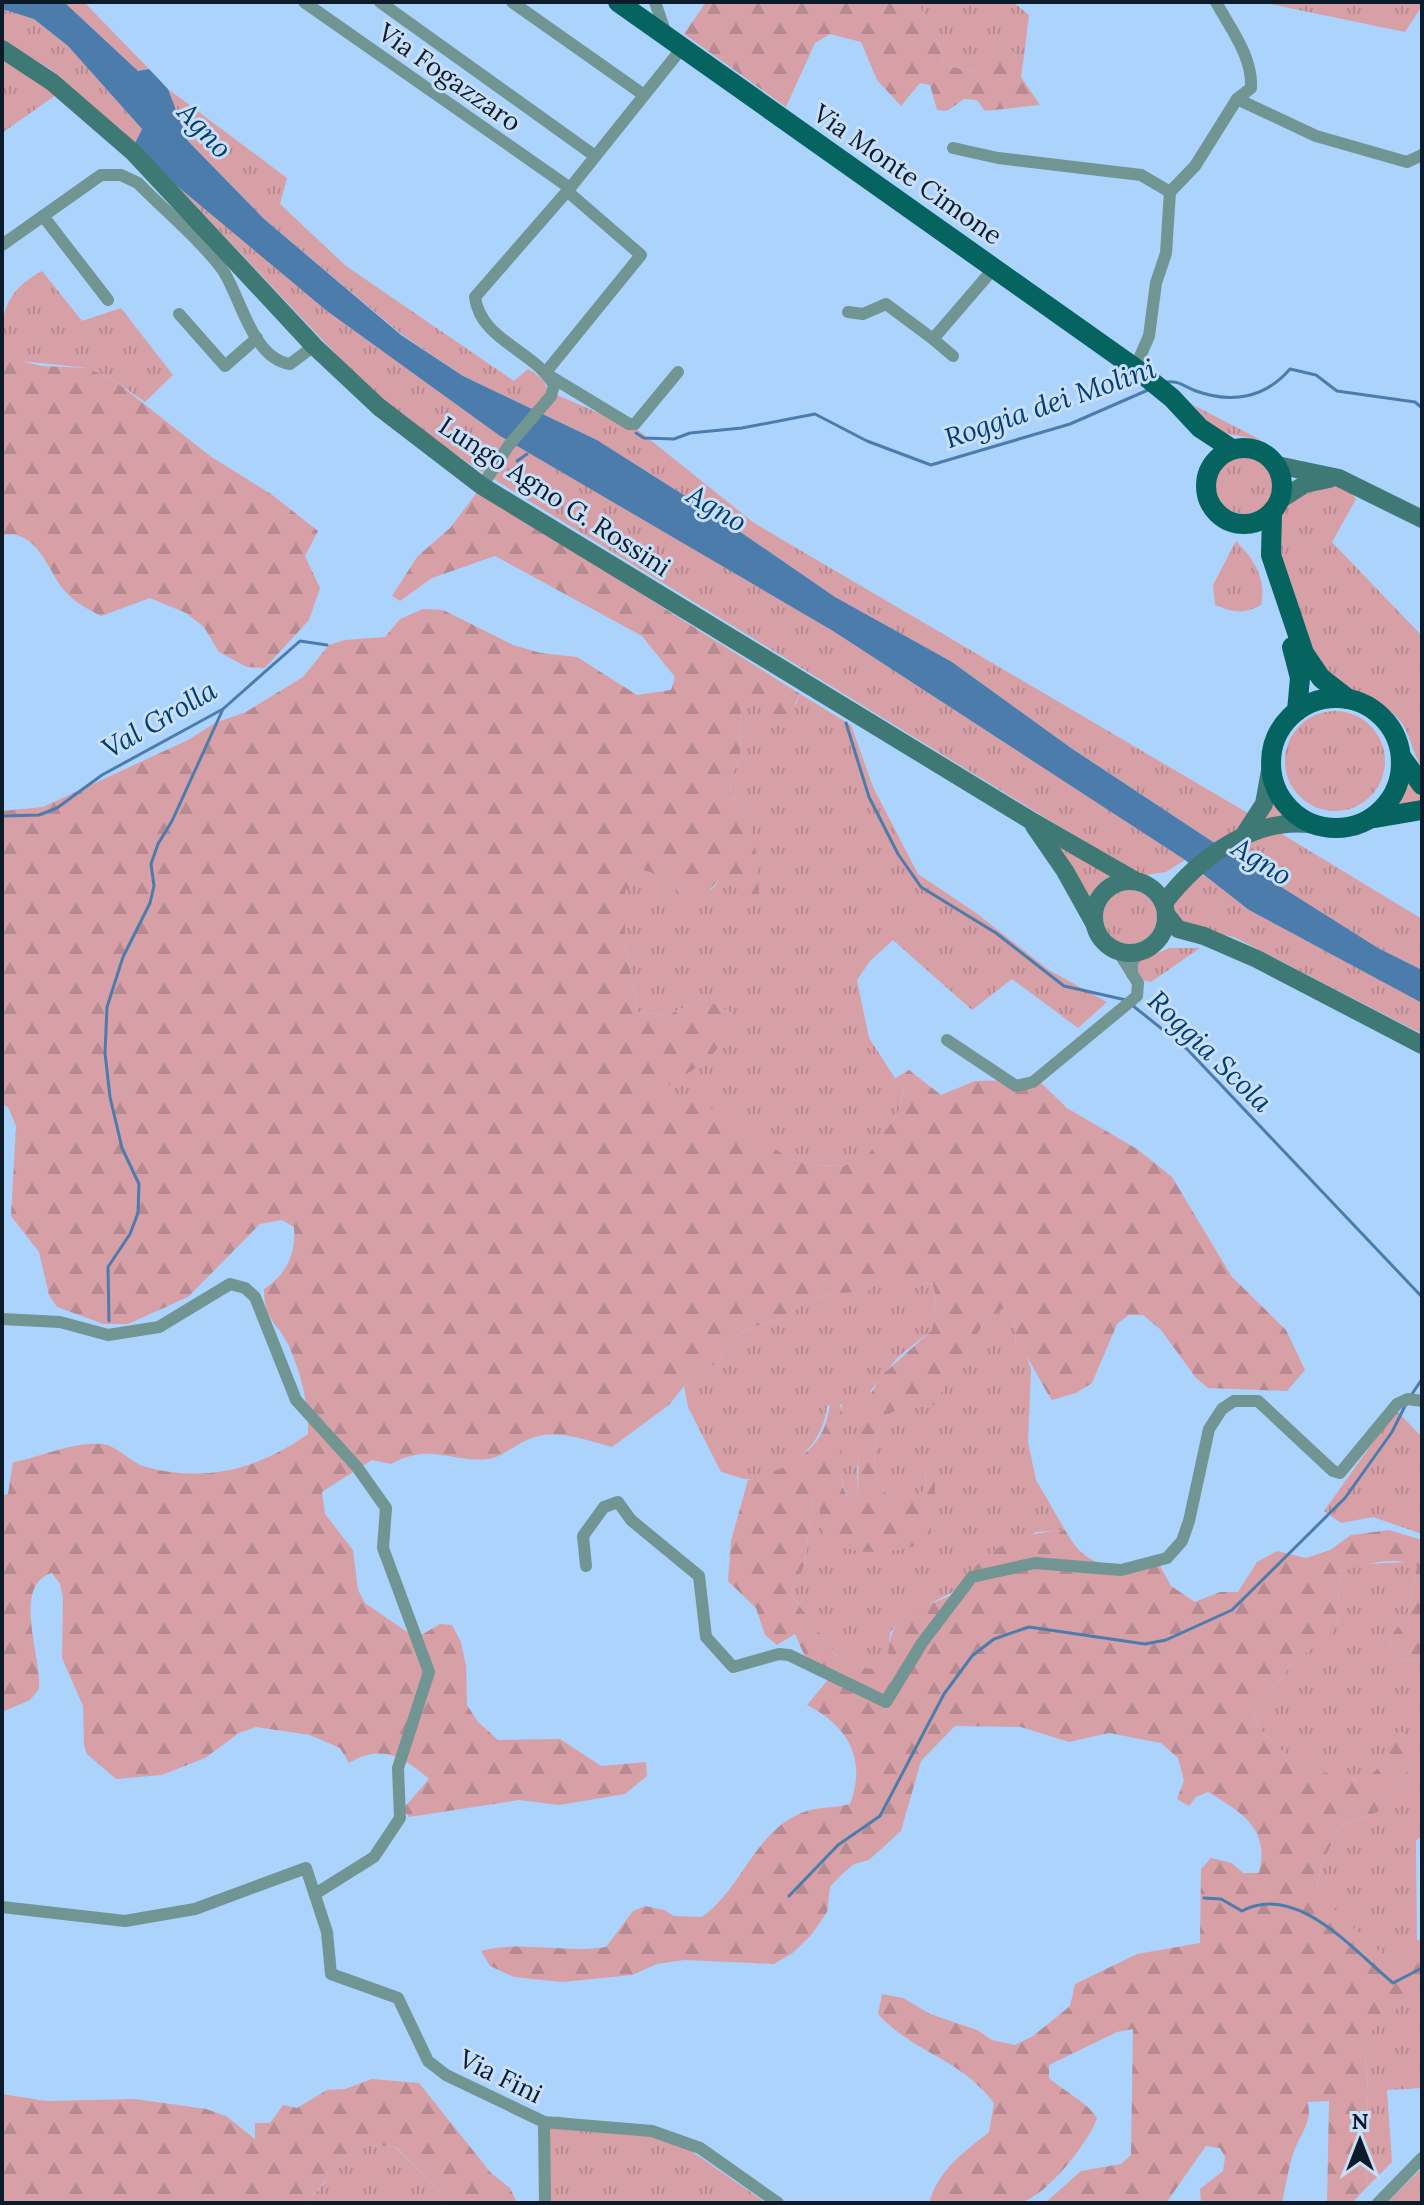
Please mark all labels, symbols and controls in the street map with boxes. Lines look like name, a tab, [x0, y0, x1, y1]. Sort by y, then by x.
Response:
street label: Via Fogazzaro	[371, 15, 528, 138]
water label: Agno	[169, 94, 240, 166]
street label: Via Monte Cimone	[806, 96, 1009, 252]
water label: Roggia dei Molini	[940, 350, 1160, 456]
street label: Lungo Agno G. Rossini	[433, 409, 677, 583]
water label: Agno	[679, 476, 754, 540]
water label: Val Grolla	[95, 671, 223, 766]
water label: Agno	[1224, 828, 1299, 893]
water label: Roggia Scola	[1140, 983, 1280, 1120]
street label: Via Fini	[453, 2041, 548, 2110]
north arrow	[1320, 2101, 1400, 2181]
text: N	[1351, 2107, 1369, 2135]

